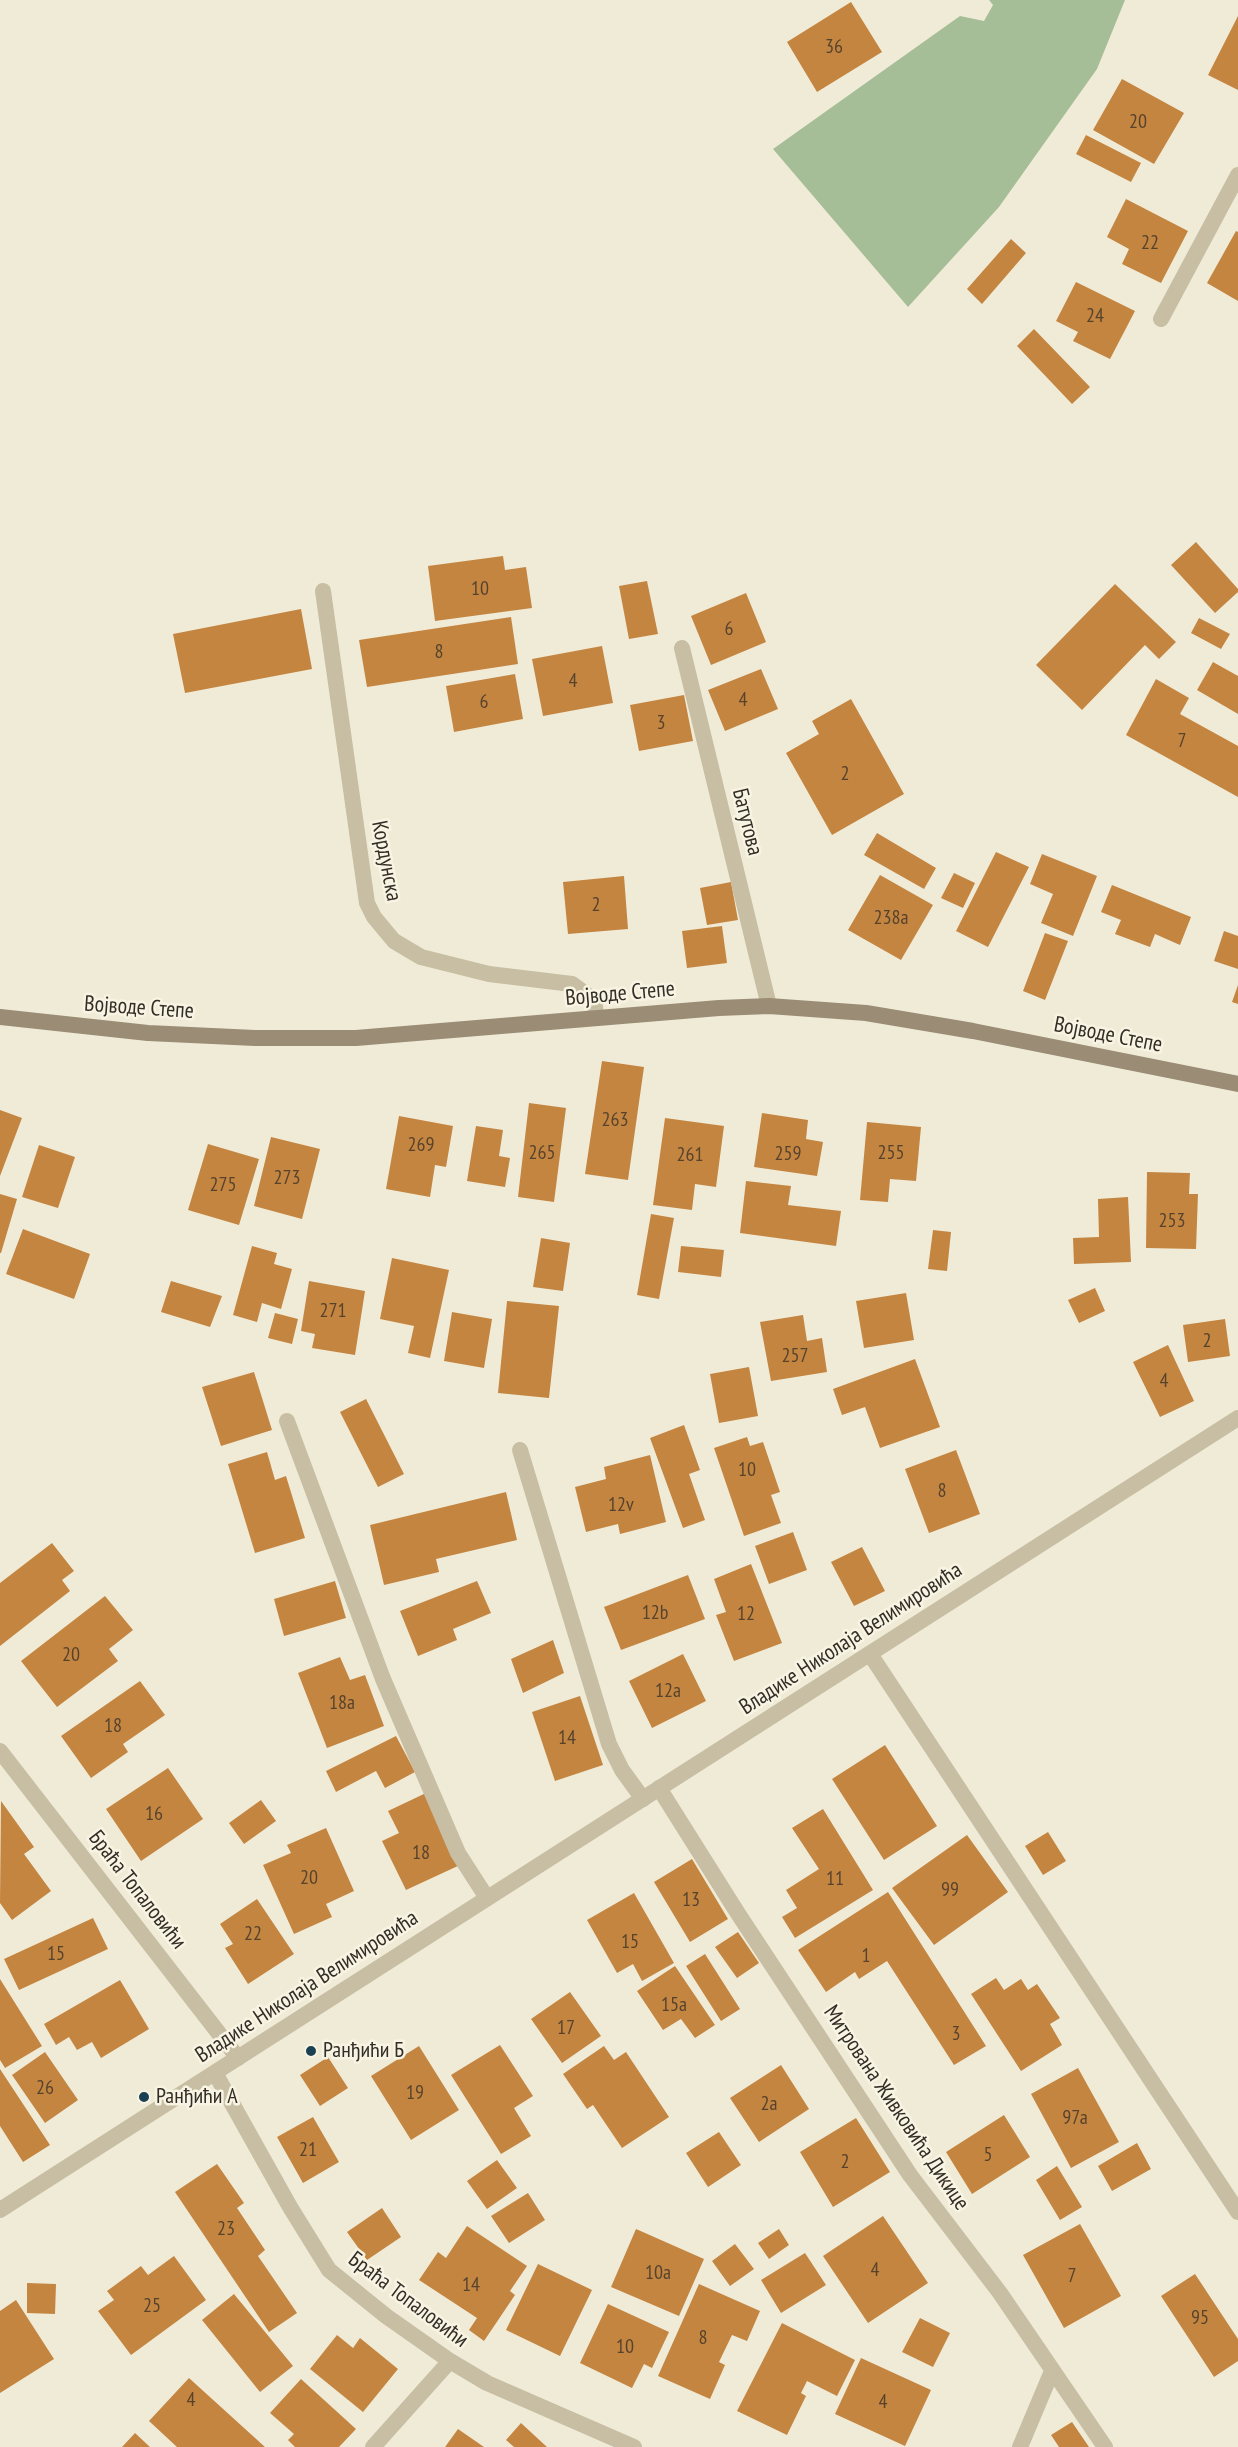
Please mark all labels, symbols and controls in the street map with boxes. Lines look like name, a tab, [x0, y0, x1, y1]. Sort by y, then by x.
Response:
house number: 36	[825, 35, 843, 59]
house number: 20	[1129, 110, 1147, 134]
house number: 22	[1141, 231, 1159, 255]
house number: 24	[1086, 304, 1104, 328]
house number: 10	[471, 577, 489, 601]
house number: 6	[725, 617, 733, 641]
house number: 8	[435, 640, 443, 664]
house number: 4	[569, 669, 577, 693]
house number: 4	[739, 688, 747, 712]
house number: 6	[480, 690, 488, 714]
house number: 3	[657, 711, 665, 735]
house number: 7	[1178, 729, 1186, 753]
house number: 2	[841, 762, 849, 786]
street label: Батутова	[726, 786, 768, 858]
street label: Кордунска	[365, 818, 407, 904]
house number: 2	[592, 893, 600, 917]
house number: 238a	[874, 906, 908, 930]
street label: Војводе Степе	[564, 976, 676, 1012]
street label: Војводе Степе	[83, 991, 195, 1025]
street label: Војводе Степе	[1052, 1012, 1164, 1058]
house number: 263	[602, 1108, 628, 1132]
house number: 269	[408, 1133, 434, 1157]
house number: 265	[529, 1141, 555, 1165]
house number: 255	[878, 1141, 904, 1165]
house number: 259	[775, 1142, 801, 1166]
house number: 261	[677, 1143, 703, 1167]
house number: 273	[274, 1166, 300, 1190]
house number: 275	[210, 1173, 236, 1197]
house number: 253	[1159, 1209, 1185, 1233]
house number: 271	[320, 1299, 346, 1323]
house number: 2	[1203, 1329, 1211, 1353]
house number: 257	[782, 1344, 808, 1368]
house number: 4	[1160, 1369, 1168, 1393]
house number: 10	[738, 1458, 756, 1482]
house number: 8	[938, 1479, 946, 1503]
house number: 12v	[608, 1493, 634, 1517]
street label: Владике Николаја Велимировића	[735, 1557, 967, 1721]
house number: 12b	[642, 1601, 668, 1625]
house number: 12	[737, 1602, 755, 1626]
house number: 20	[62, 1643, 80, 1667]
house number: 12a	[655, 1679, 681, 1703]
house number: 18a	[329, 1691, 355, 1715]
house number: 18	[104, 1714, 122, 1738]
house number: 14	[558, 1726, 576, 1750]
house number: 16	[145, 1802, 163, 1826]
street label: Браћа Топаловићи	[83, 1825, 191, 1955]
house number: 18	[412, 1841, 430, 1865]
house number: 20	[300, 1866, 318, 1890]
house number: 11	[826, 1867, 844, 1891]
house number: 99	[941, 1878, 959, 1902]
house number: 13	[682, 1888, 700, 1912]
street label: Владике Николаја Велимировића	[191, 1905, 423, 2069]
house number: 22	[244, 1922, 262, 1946]
house number: 15	[621, 1930, 639, 1954]
house number: 15	[47, 1942, 65, 1966]
house number: 1	[862, 1944, 870, 1968]
house number: 15a	[661, 1993, 687, 2017]
street label: Митрована Живковића Дикице	[818, 2001, 974, 2215]
house number: 17	[557, 2016, 575, 2040]
house number: 3	[952, 2022, 960, 2046]
place label: Ранђићи Б	[323, 2038, 404, 2064]
marker: Ранђићи Б	[304, 2044, 318, 2058]
house number: 26	[36, 2076, 54, 2100]
house number: 19	[406, 2081, 424, 2105]
place label: Ранђићи А	[156, 2084, 238, 2110]
marker: Ранђићи А	[137, 2090, 151, 2104]
house number: 2a	[761, 2092, 777, 2116]
house number: 97a	[1062, 2106, 1088, 2130]
house number: 21	[299, 2138, 317, 2162]
house number: 5	[984, 2143, 992, 2167]
house number: 2	[841, 2150, 849, 2174]
house number: 23	[217, 2217, 235, 2241]
street label: Браћа Топаловићи	[343, 2246, 473, 2354]
house number: 4	[871, 2258, 879, 2282]
house number: 10a	[645, 2261, 671, 2285]
house number: 7	[1068, 2264, 1076, 2288]
house number: 14	[462, 2273, 480, 2297]
house number: 25	[143, 2294, 161, 2318]
house number: 95	[1191, 2306, 1209, 2330]
house number: 8	[699, 2326, 707, 2350]
house number: 10	[616, 2335, 634, 2359]
house number: 4	[187, 2388, 195, 2412]
house number: 4	[879, 2390, 887, 2414]

